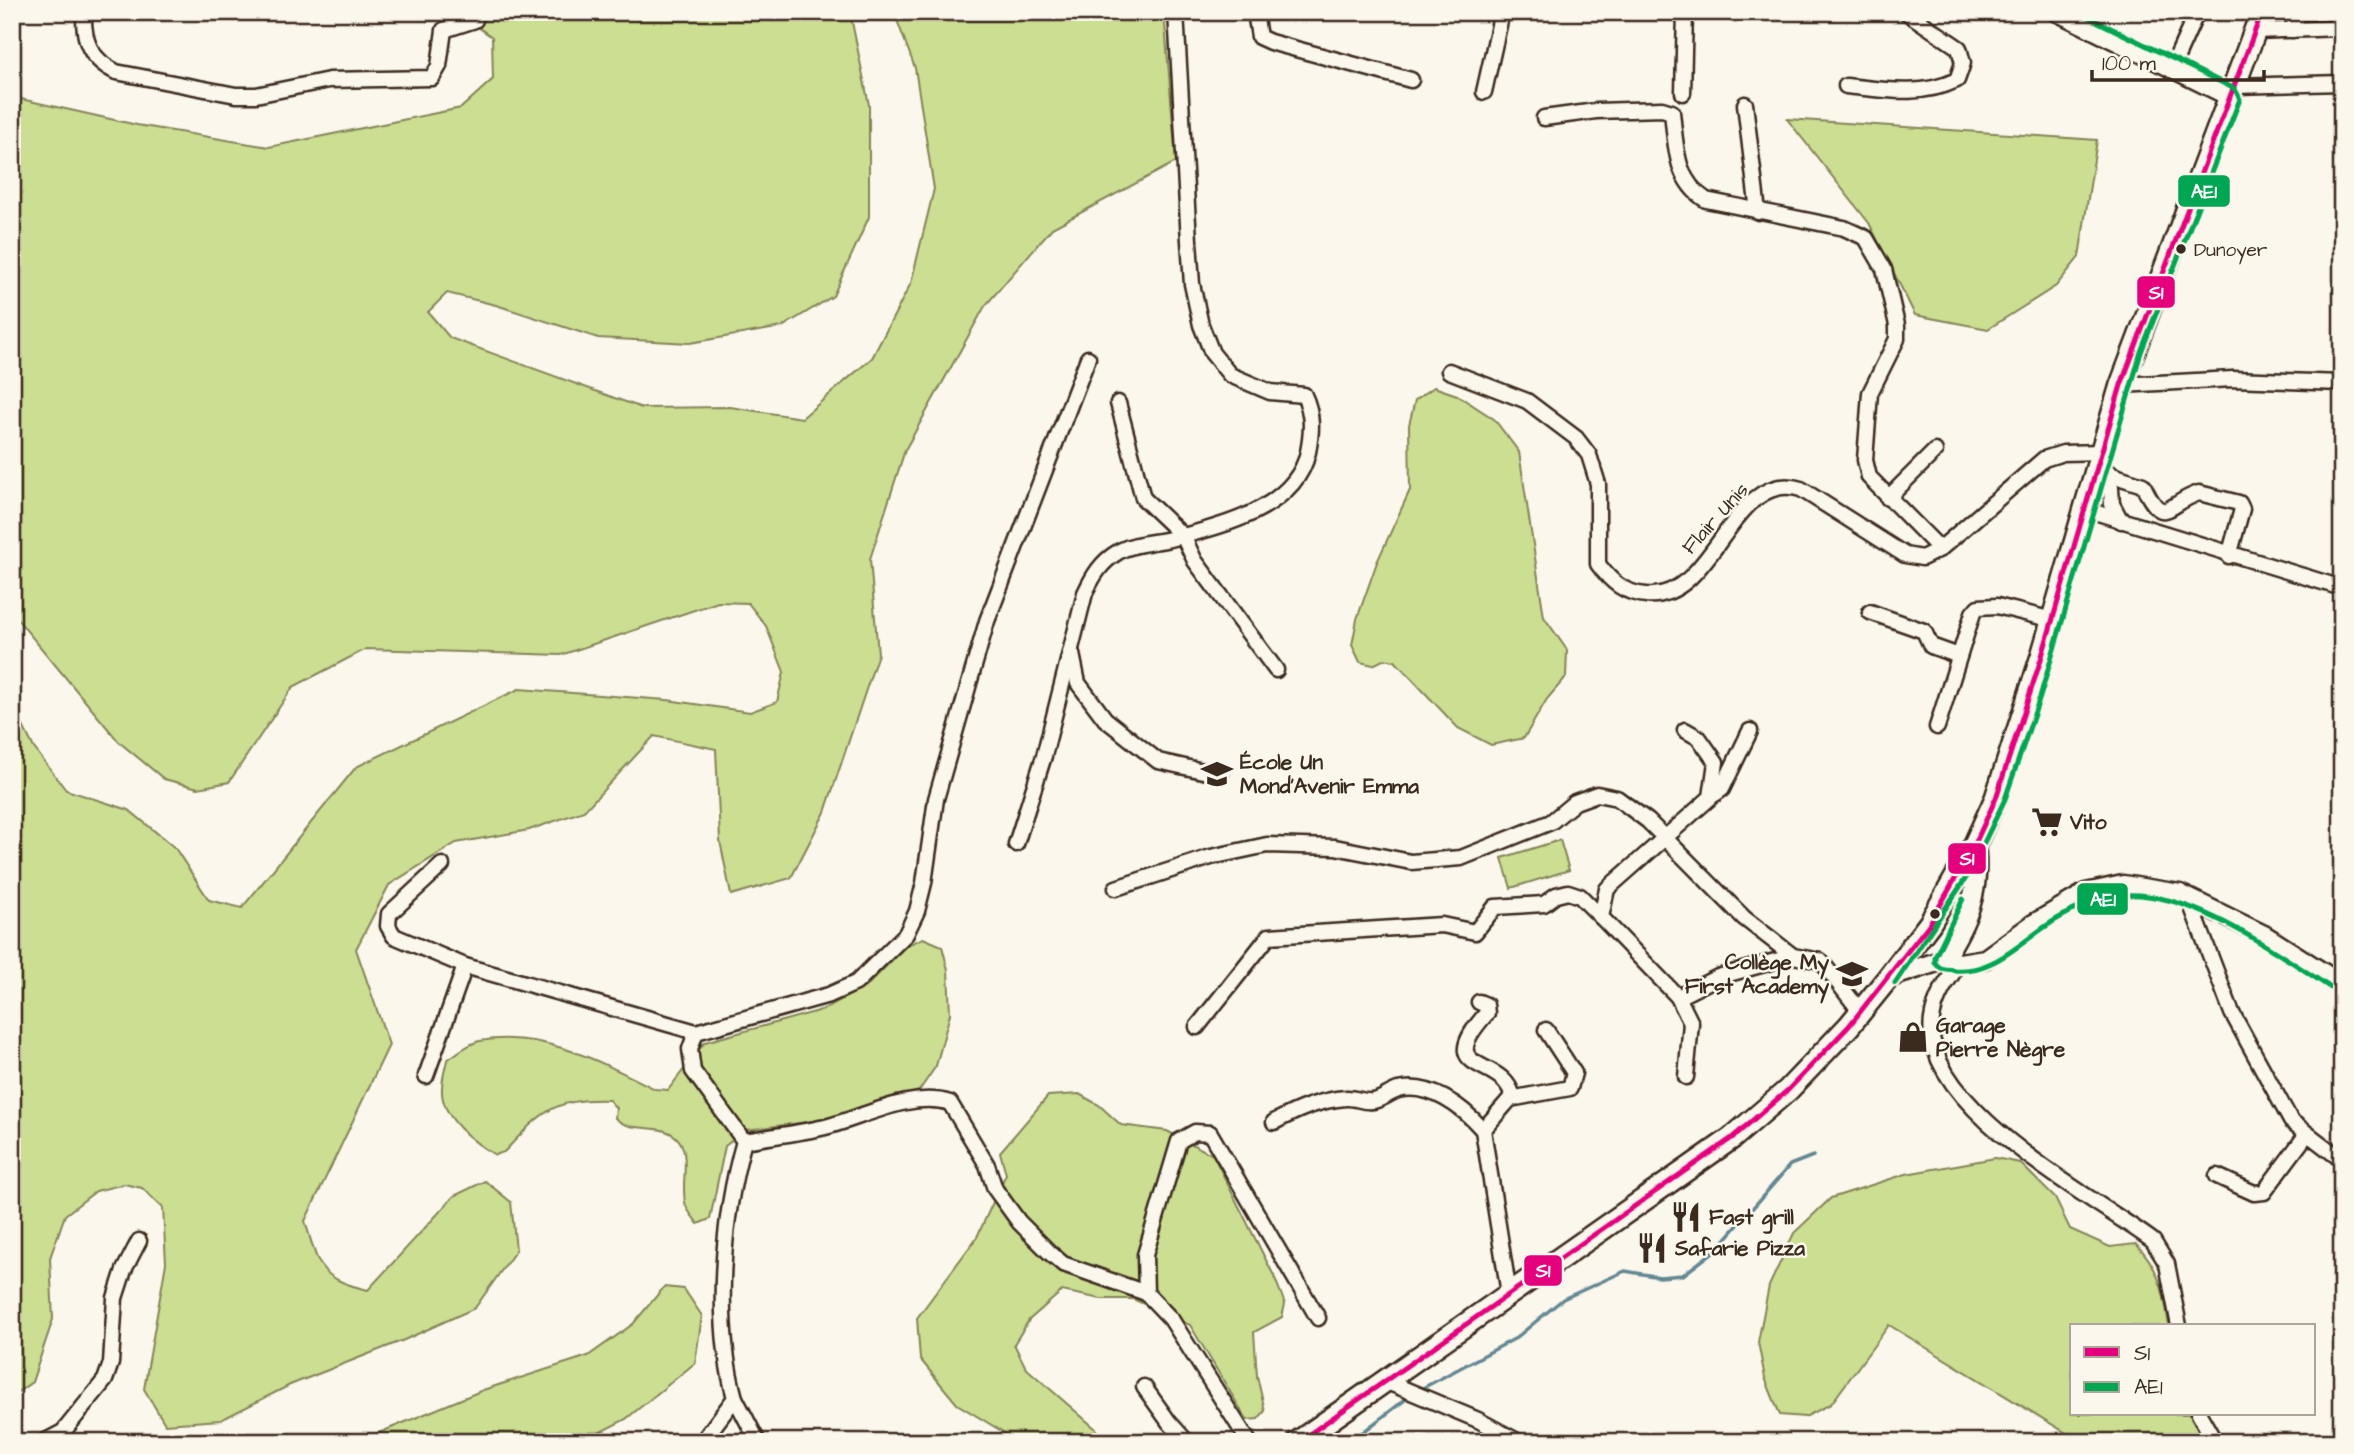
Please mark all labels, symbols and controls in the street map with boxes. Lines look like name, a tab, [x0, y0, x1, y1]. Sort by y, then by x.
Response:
scale bar	[2092, 38, 2263, 82]
text: 100 m	[2102, 49, 2157, 78]
line badge: AE1	[2177, 174, 2231, 208]
text: AE1	[2191, 179, 2217, 206]
place label: Dunoyer	[2194, 237, 2268, 265]
marker: Dunoyer	[2174, 242, 2188, 256]
line badge: S1	[2136, 275, 2176, 309]
text: S1	[2148, 280, 2164, 307]
street label: Flair Unis	[1675, 476, 1755, 561]
place label: École Un Mond'Avenir Emma	[1240, 748, 1419, 801]
school or university icon: École Un Mond'Avenir Emma	[1200, 757, 1234, 791]
supermarket icon: Vito	[2030, 805, 2064, 839]
place label: Vito	[2069, 808, 2107, 837]
line badge: S1	[1947, 842, 1987, 875]
text: S1	[1959, 846, 1975, 873]
line badge: AE1	[2076, 882, 2129, 916]
text: AE1	[2090, 887, 2116, 914]
unlabelled marker	[1928, 907, 1942, 921]
place label: Collège My First Academy	[1685, 948, 1829, 1004]
school or university icon: Collège My First Academy	[1835, 957, 1869, 991]
place label: Garage Pierre Nègre	[1936, 1011, 2066, 1066]
shop icon: Garage Pierre Nègre	[1896, 1020, 1930, 1054]
restaurant icon: Fast grill	[1669, 1200, 1703, 1234]
place label: Fast grill	[1709, 1203, 1795, 1234]
restaurant icon: Safarie Pizza	[1635, 1231, 1669, 1265]
place label: Safarie Pizza	[1674, 1234, 1805, 1263]
line badge: S1	[1523, 1254, 1563, 1287]
text: S1	[1535, 1258, 1551, 1285]
legend	[2070, 1324, 2316, 1416]
text: S1	[2134, 1339, 2150, 1368]
text: AE1	[2134, 1373, 2163, 1402]

